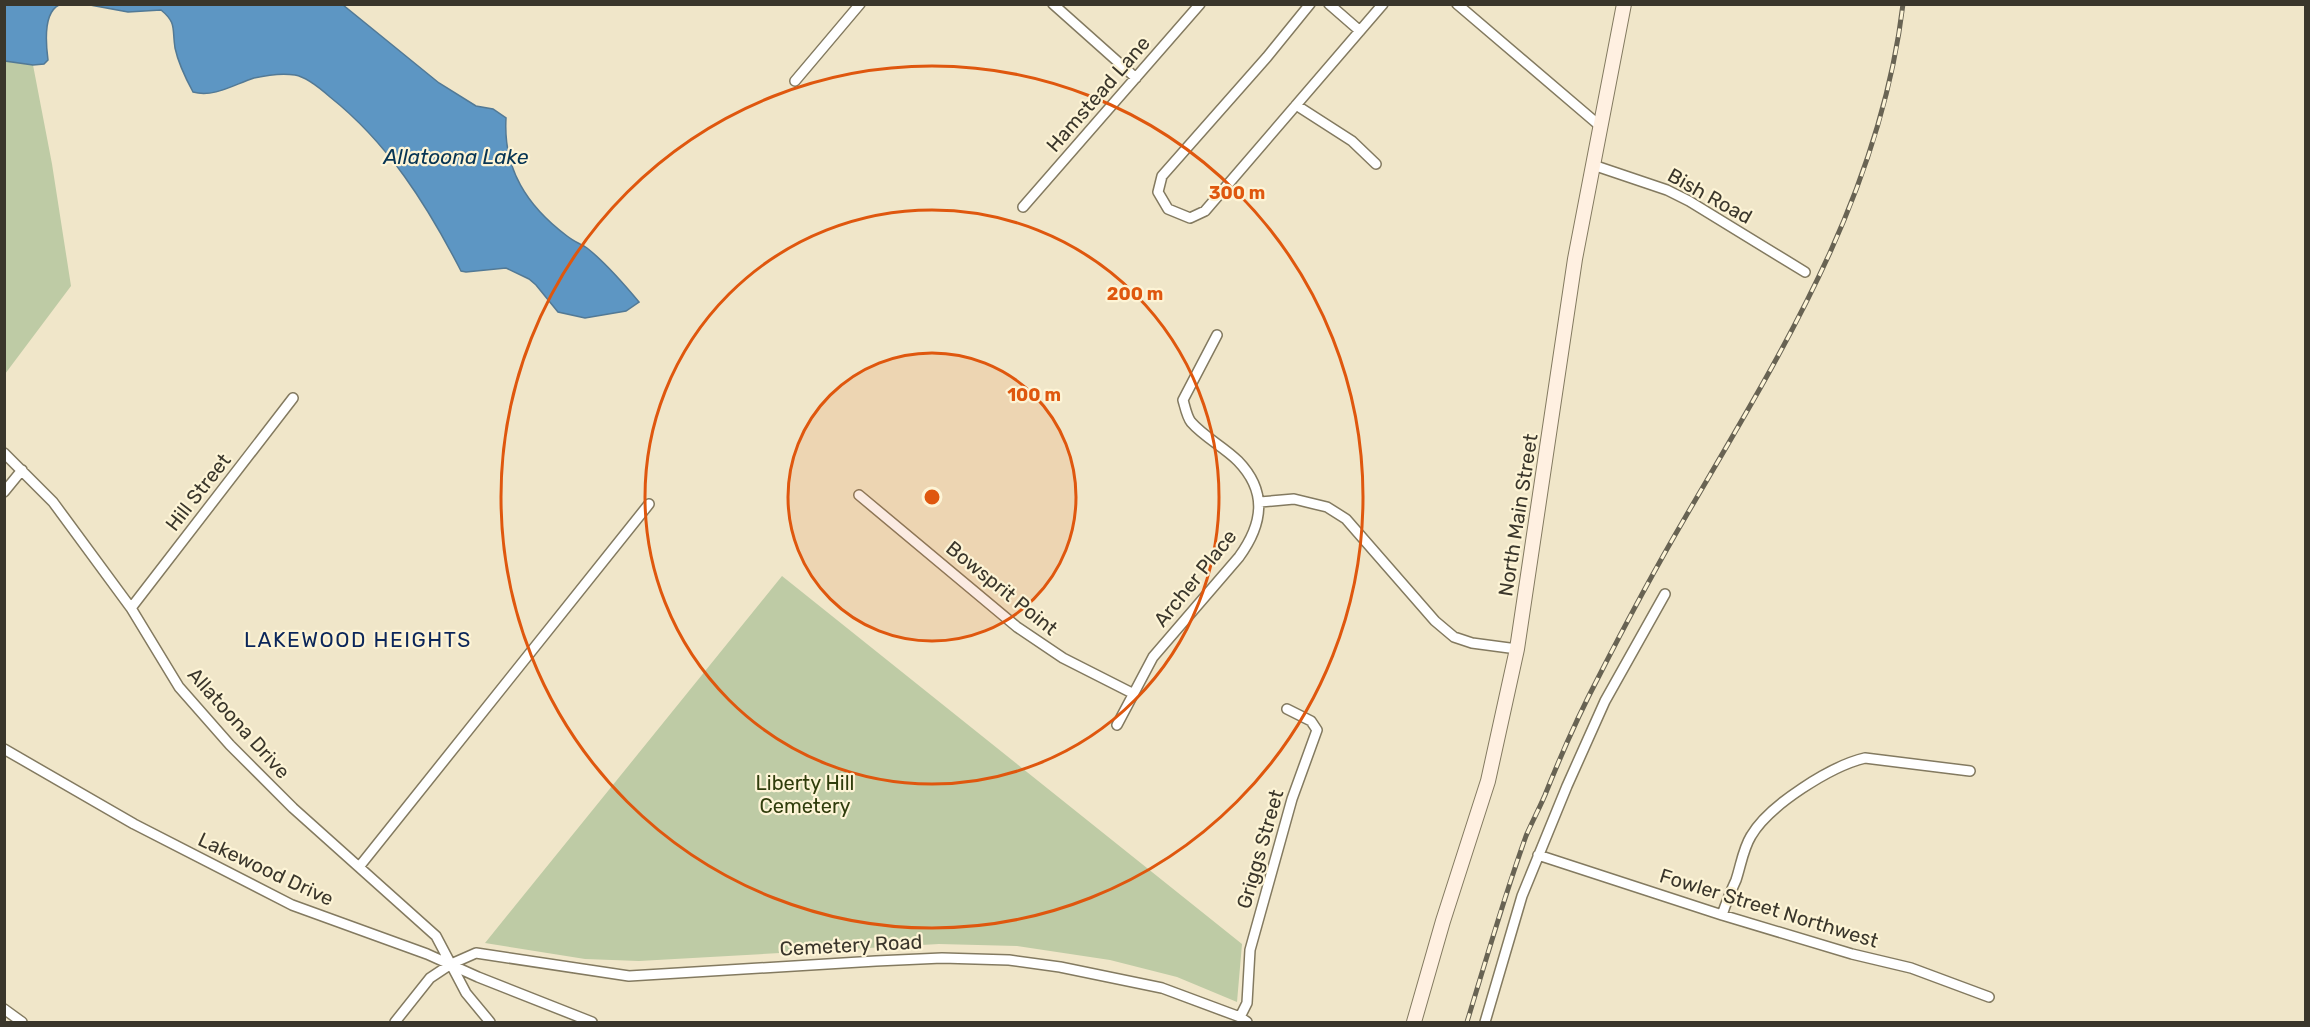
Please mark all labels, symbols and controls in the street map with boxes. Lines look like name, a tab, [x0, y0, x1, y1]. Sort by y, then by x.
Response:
street label: Hamstead Lane	[1041, 31, 1155, 157]
water label: Allatoona Lake	[382, 144, 529, 169]
street label: Bish Road	[1664, 163, 1756, 229]
text: 300 m	[1209, 182, 1265, 204]
text: 200 m	[1107, 283, 1163, 305]
text: 100 m	[1007, 384, 1061, 406]
street label: North Main Street	[1493, 432, 1543, 598]
street label: Hill Street	[160, 448, 236, 535]
centre of rings	[922, 487, 942, 507]
street label: Archer Place	[1148, 524, 1242, 632]
street label: Bowsprit Point	[941, 536, 1063, 640]
district label: LAKEWOOD HEIGHTS	[244, 627, 472, 652]
street label: Allatoona Drive	[183, 663, 295, 783]
park label: Liberty Hill Cemetery	[756, 771, 854, 818]
street label: Griggs Street	[1232, 786, 1289, 911]
street label: Lakewood Drive	[194, 827, 338, 911]
street label: Fowler Street Northwest	[1657, 863, 1881, 953]
street label: Cemetery Road	[779, 929, 923, 961]

